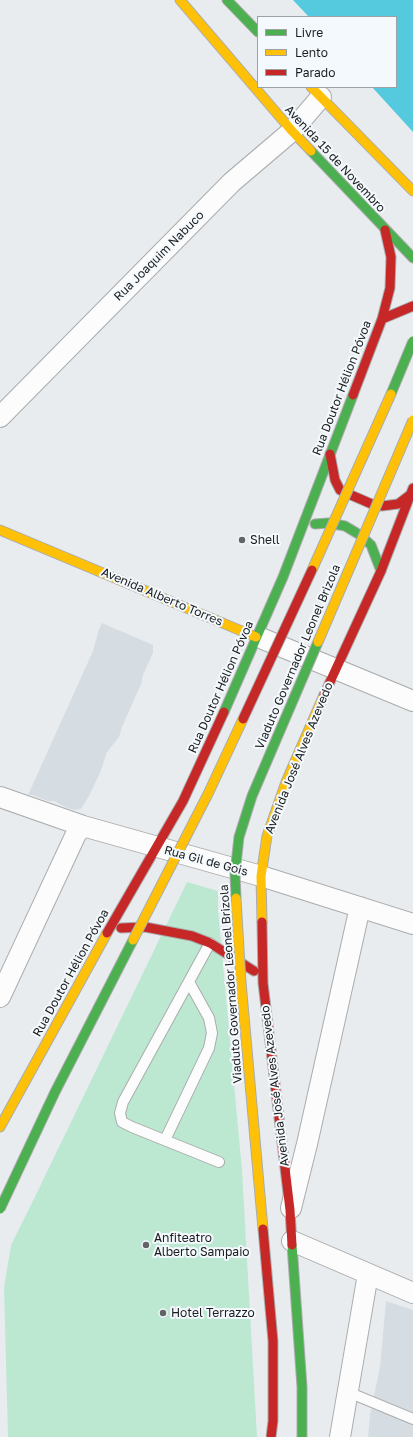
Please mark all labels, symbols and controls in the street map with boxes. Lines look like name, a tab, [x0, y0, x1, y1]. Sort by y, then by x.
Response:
legend	[257, 16, 397, 88]
text: Livre	[295, 25, 323, 40]
text: Lento	[295, 45, 328, 60]
text: Parado	[295, 65, 335, 80]
street label: Avenida 15 de Novembro	[282, 103, 388, 215]
street label: Rua Joaquim Nabuco	[111, 208, 207, 304]
street label: Rua Doutor Hélion Póvoa	[310, 318, 374, 458]
place label: Shell	[250, 533, 280, 547]
marker: Shell	[237, 535, 247, 545]
street label: Viaduto Governador Leonel Brizola	[252, 562, 344, 752]
street label: Avenida Alberto Torres	[99, 565, 225, 629]
street label: Rua Doutor Hélion Póvoa	[185, 619, 257, 755]
street label: Avenida José Alves Azevedo	[262, 680, 336, 836]
street label: Rua Gil de Gois	[163, 843, 249, 879]
street label: Viaduto Governador Leonel Brizola	[217, 884, 245, 1084]
street label: Rua Doutor Hélion Póvoa	[30, 907, 112, 1039]
street label: Avenida José Alves Azevedo	[258, 1005, 292, 1167]
place label: Anfiteatro Alberto Sampaio	[154, 1231, 250, 1259]
marker: Anfiteatro Alberto Sampaio	[141, 1240, 151, 1250]
place label: Hotel Terrazzo	[171, 1306, 255, 1320]
marker: Hotel Terrazzo	[158, 1308, 168, 1318]

